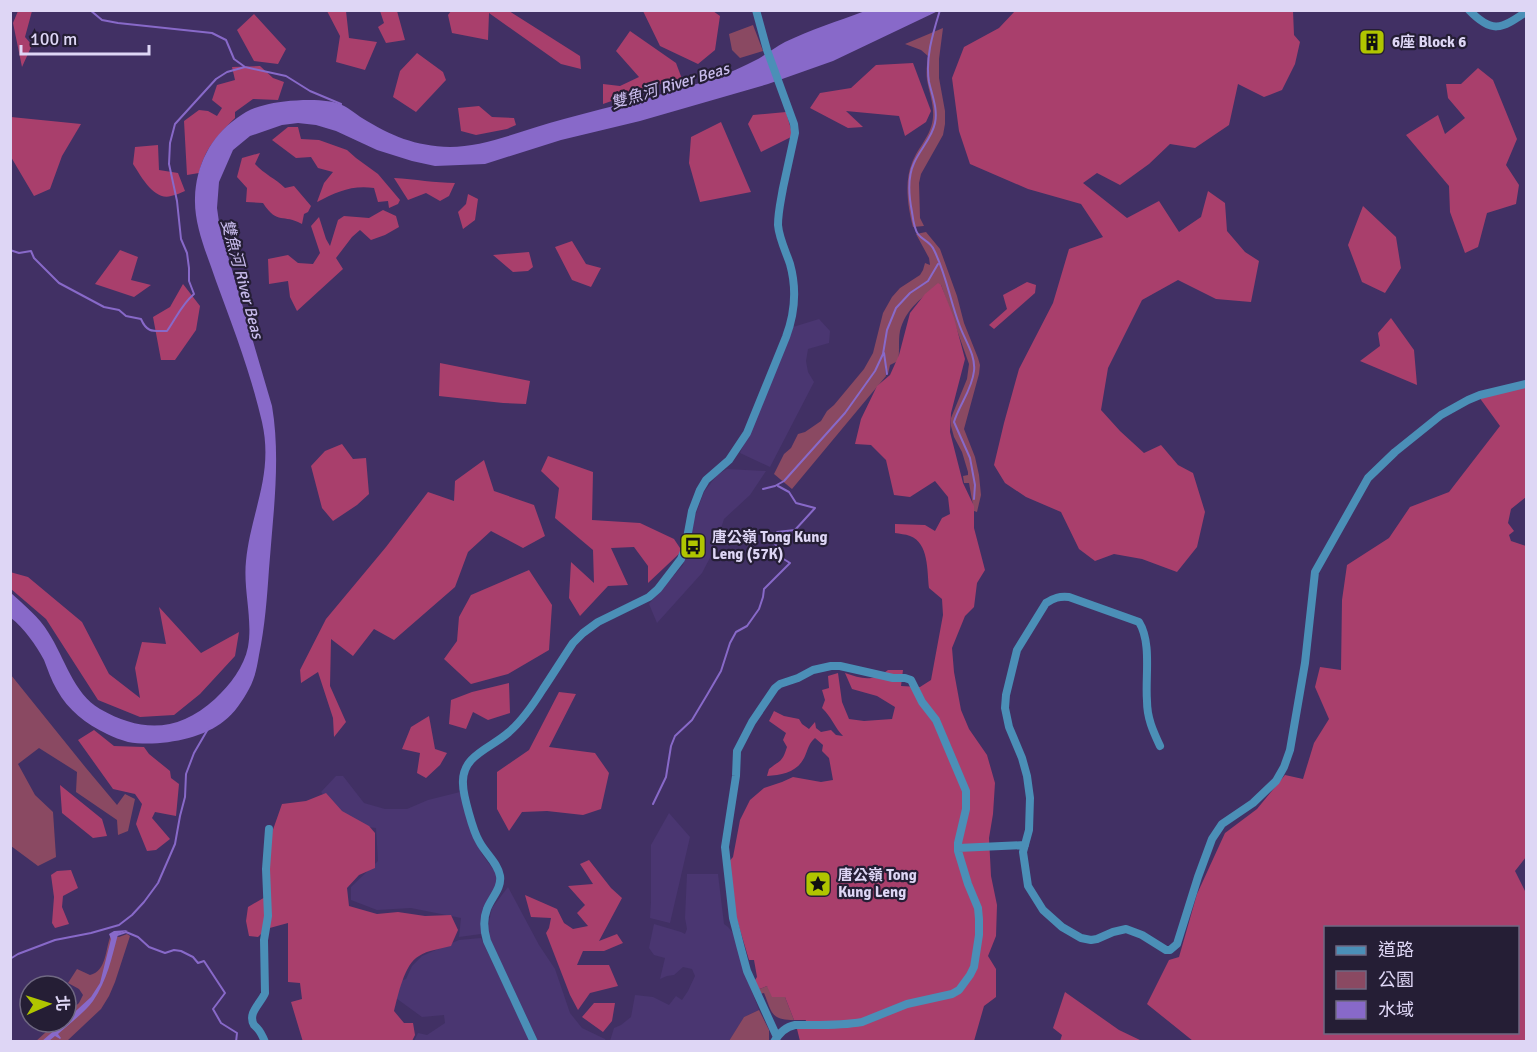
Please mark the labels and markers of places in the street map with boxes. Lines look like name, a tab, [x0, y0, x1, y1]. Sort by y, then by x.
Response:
building icon: 6座 Block 6	[1357, 27, 1387, 57]
place label: 6座 Block 6	[1392, 33, 1466, 51]
place label: 唐公嶺 Tong Kung Leng (57K)	[712, 528, 828, 563]
bus stop icon: 唐公嶺 Tong Kung Leng (57K)	[678, 531, 708, 561]
place label: 唐公嶺 Tong Kung Leng	[838, 866, 917, 901]
place icon: 唐公嶺 Tong Kung Leng	[803, 869, 833, 899]

